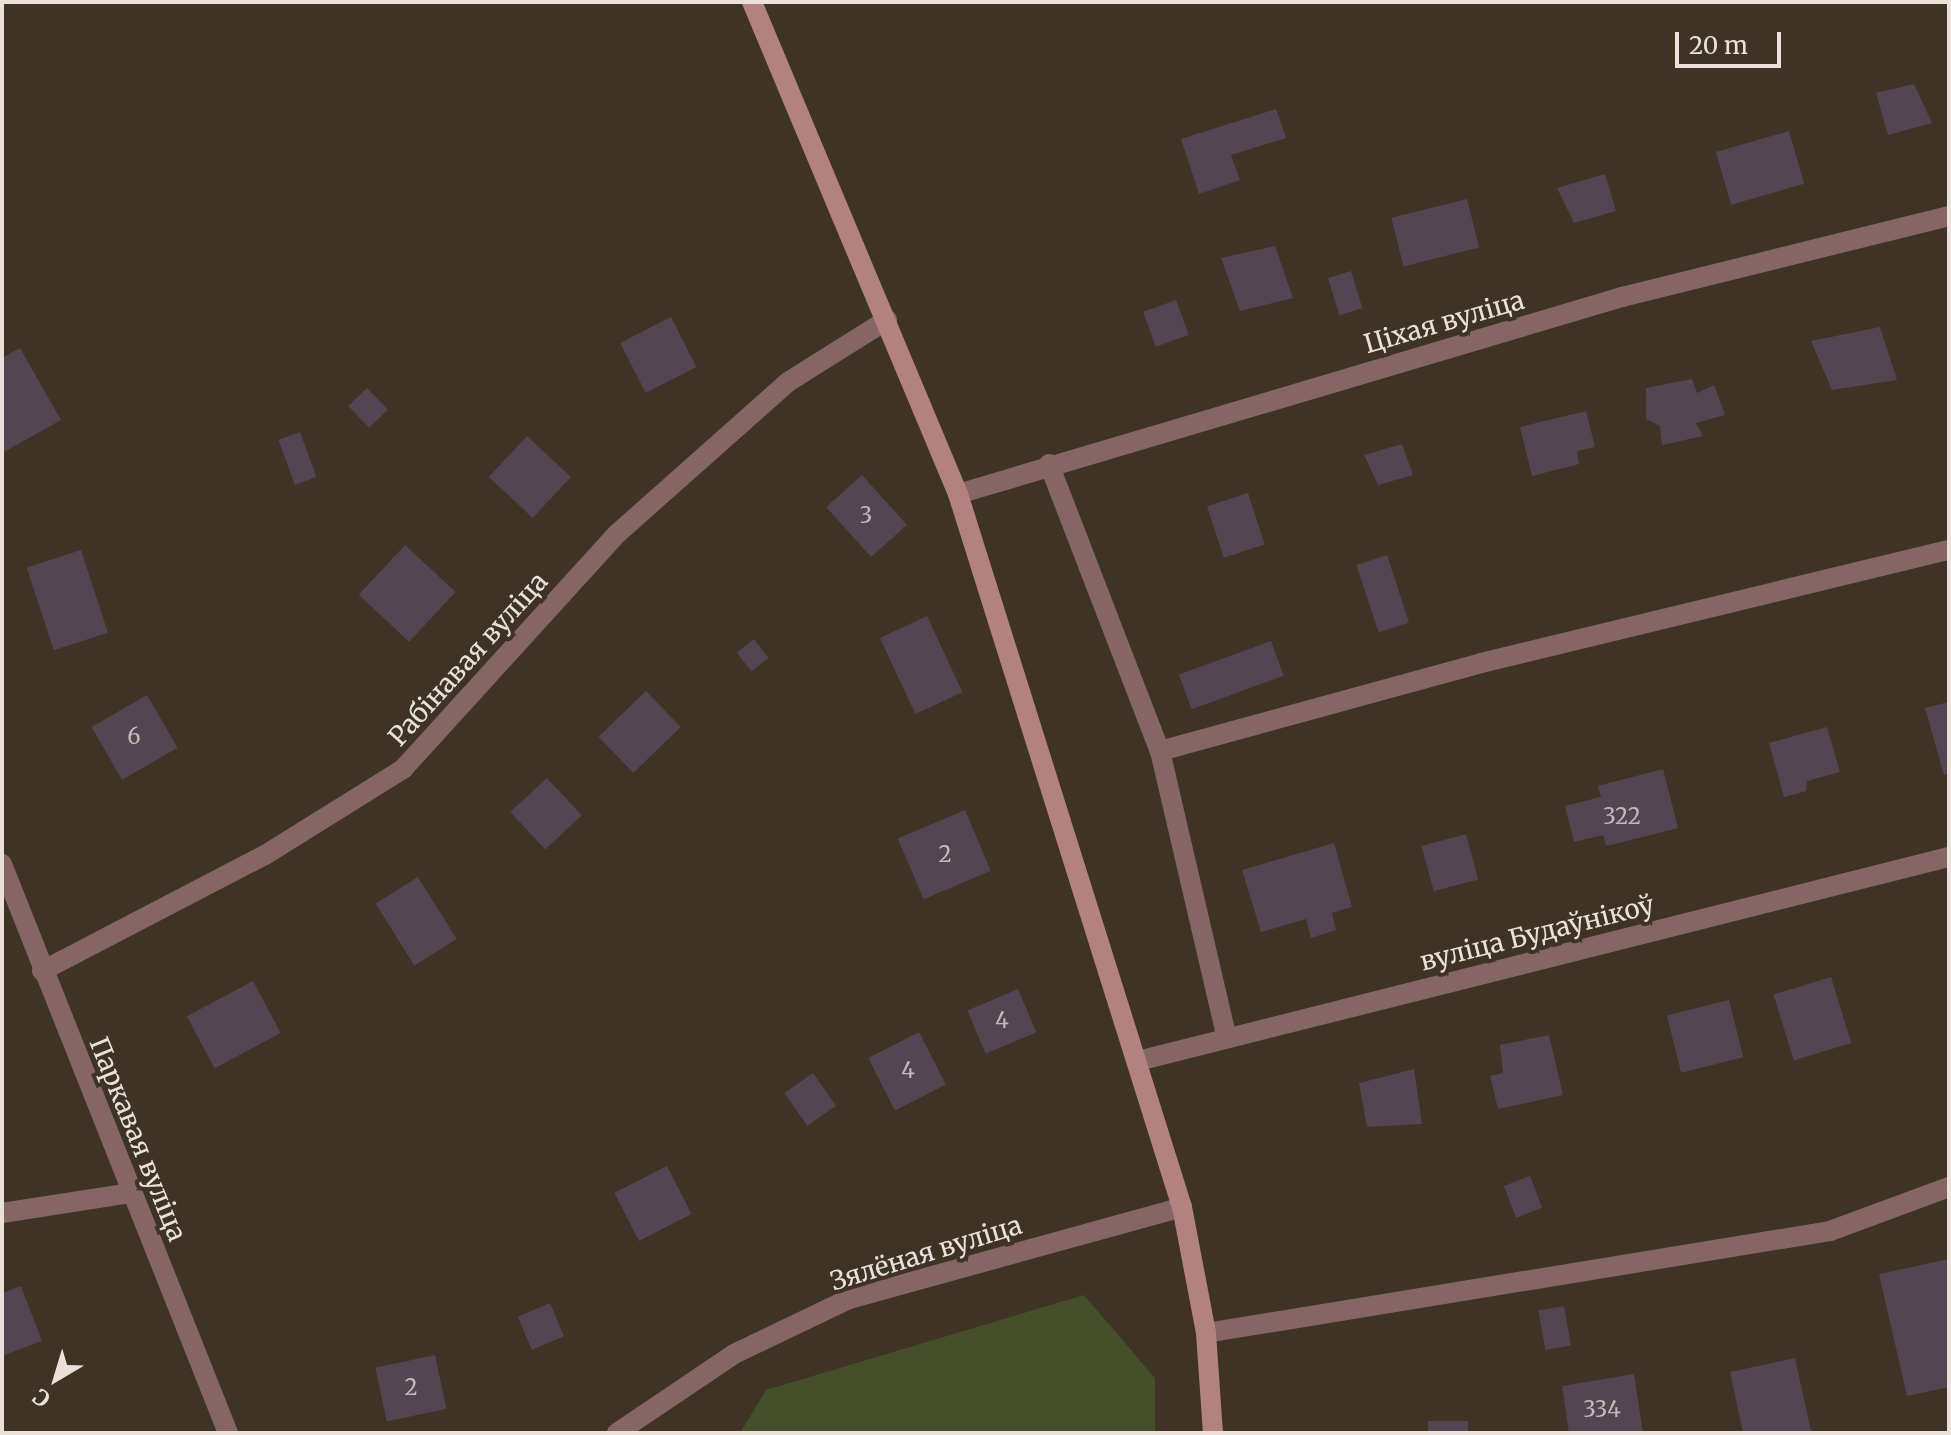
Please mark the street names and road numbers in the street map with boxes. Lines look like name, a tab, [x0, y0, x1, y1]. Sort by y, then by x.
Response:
street label: Ціхая вуліца	[1360, 284, 1528, 360]
street label: Рабінавая вуліца	[382, 566, 554, 752]
street label: вуліца Будаўнікоў	[1417, 889, 1657, 977]
street label: Паркавая вуліца	[83, 1032, 193, 1246]
street label: Зялёная вуліца	[827, 1209, 1025, 1297]

